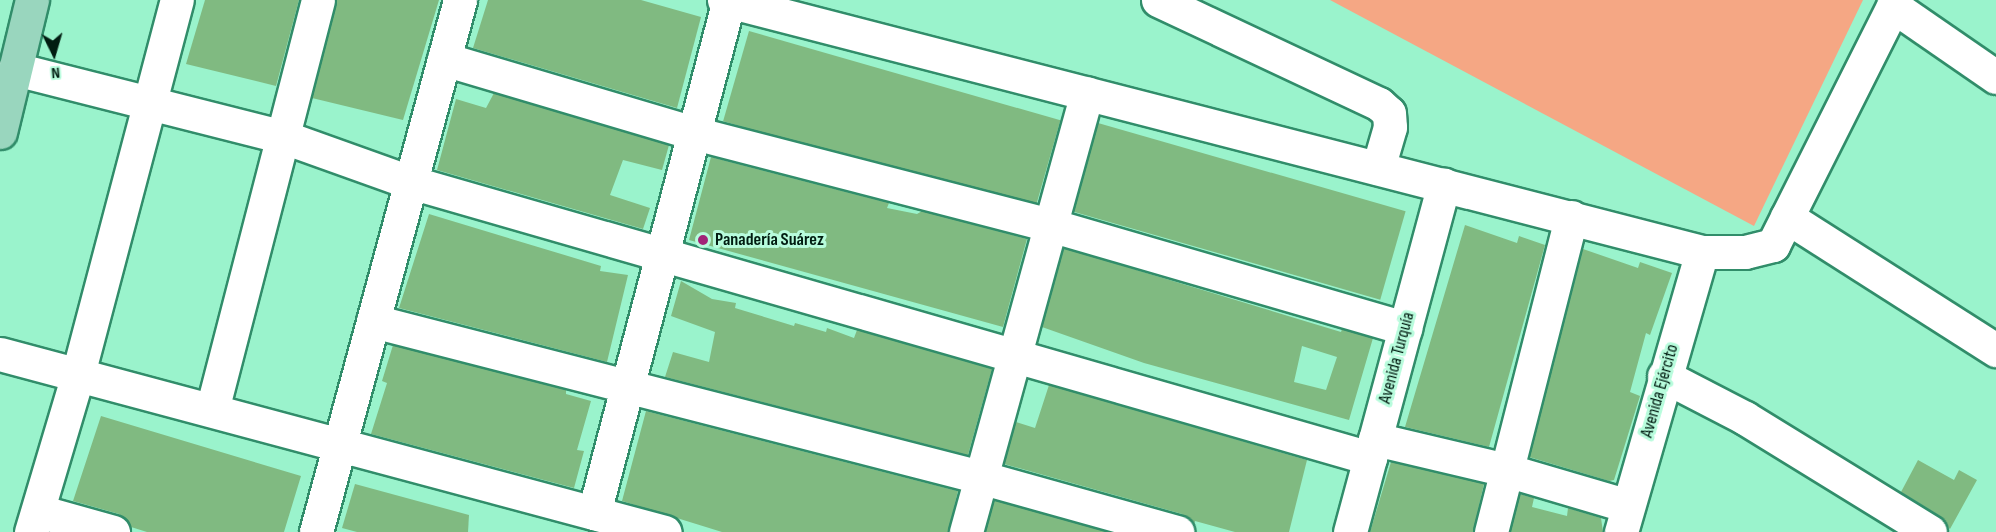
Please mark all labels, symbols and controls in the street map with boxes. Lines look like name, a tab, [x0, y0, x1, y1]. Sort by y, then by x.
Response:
north arrow	[24, 24, 84, 84]
text: N	[51, 63, 61, 82]
place label: Panadería Suárez	[715, 229, 824, 251]
marker: Panadería Suárez	[696, 233, 710, 247]
street label: Avenida Turquía	[1374, 310, 1420, 406]
street label: Avenida Ejército	[1636, 342, 1684, 440]

